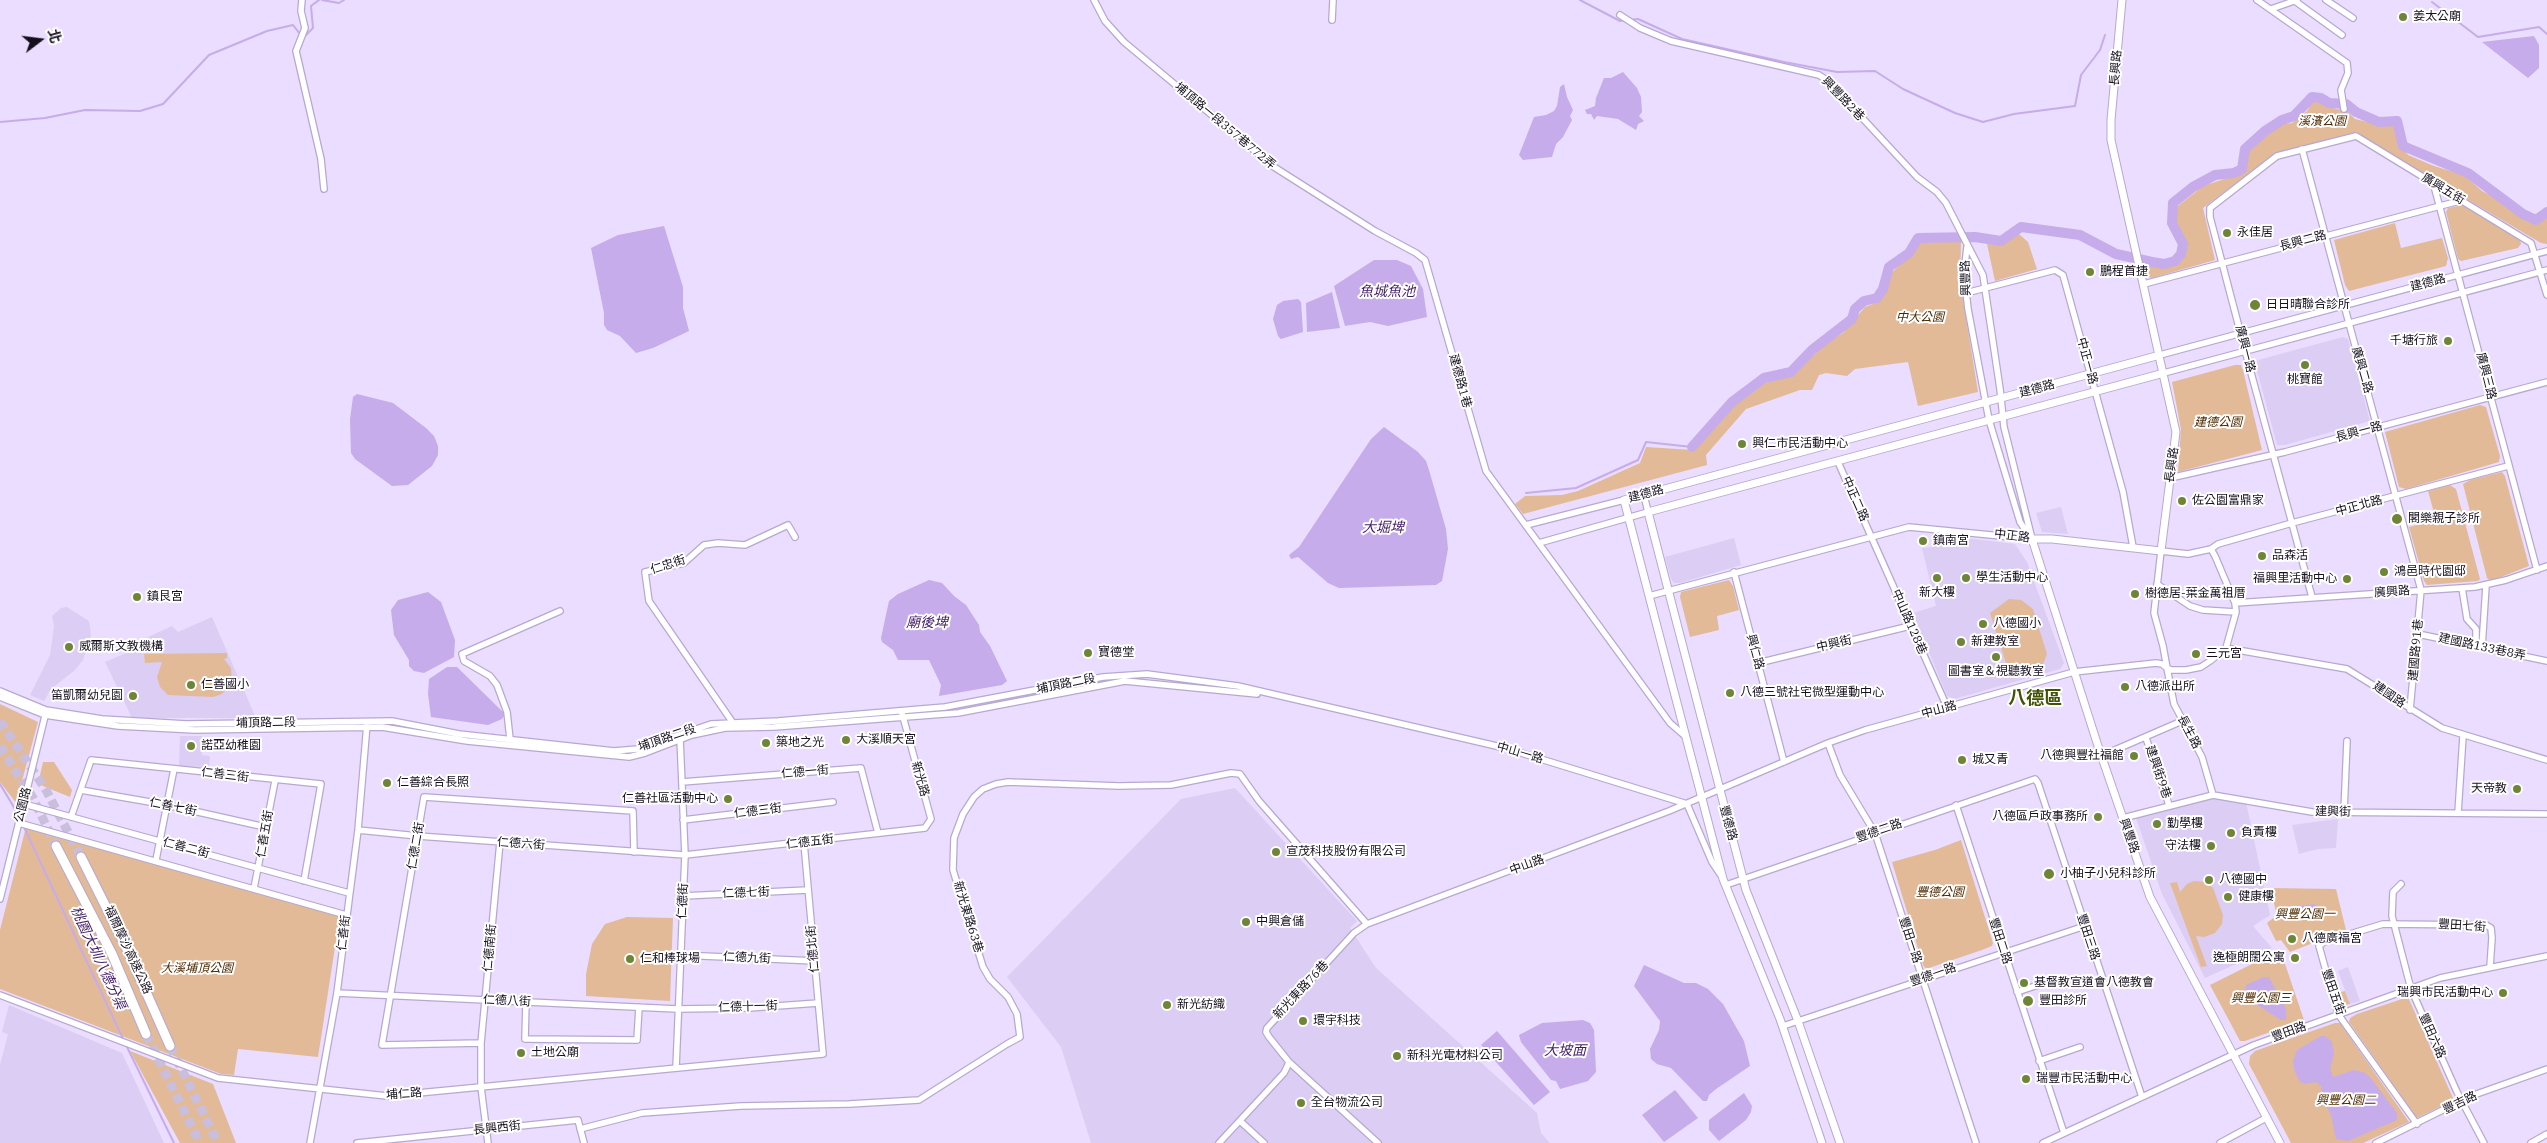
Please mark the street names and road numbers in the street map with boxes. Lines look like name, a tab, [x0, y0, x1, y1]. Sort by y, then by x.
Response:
street label: 長興路	[2107, 49, 2125, 87]
street label: 興豐路2巷	[1819, 74, 1867, 124]
street label: 埔頂路一段357巷772弄	[1172, 80, 1278, 172]
street label: 廣興五街	[2419, 170, 2467, 208]
street label: 長興二路	[2278, 228, 2328, 254]
street label: 興豐路	[1958, 260, 1974, 296]
street label: 建德路	[2409, 271, 2447, 295]
street label: 廣興一路	[2232, 324, 2258, 374]
street label: 中正一路	[2074, 336, 2100, 386]
street label: 廣興二路	[2348, 345, 2376, 395]
street label: 廣興三路	[2473, 351, 2499, 401]
street label: 建德路1巷	[1446, 352, 1474, 410]
street label: 建德路	[2018, 377, 2056, 401]
street label: 長興一路	[2334, 419, 2384, 445]
street label: 長興路	[2162, 446, 2182, 484]
street label: 中正二路	[1839, 474, 1871, 524]
street label: 建德路	[1627, 482, 1665, 506]
street label: 中正北路	[2334, 493, 2384, 519]
street label: 中正路	[1993, 527, 2031, 545]
street label: 仁忠街	[649, 553, 687, 577]
street label: 廣興路	[2374, 584, 2410, 600]
street label: 中山路128巷	[1888, 587, 1930, 657]
street label: 建國路91巷	[2406, 618, 2426, 682]
street label: 建國路133巷8弄	[2437, 631, 2527, 663]
street label: 興仁路	[1743, 633, 1767, 671]
street label: 中興街	[1815, 633, 1853, 655]
street label: 埔頂路二段	[1035, 671, 1097, 697]
street label: 建國路	[2370, 679, 2408, 711]
street label: 中山路	[1920, 698, 1958, 722]
street label: 長生路	[2174, 713, 2204, 751]
street label: 埔頂路二段	[236, 715, 296, 731]
street label: 埔頂路二段	[636, 721, 698, 755]
street label: 中山一路	[1495, 739, 1545, 767]
street label: 建興街9巷	[2142, 744, 2174, 800]
street label: 新光路	[908, 760, 932, 798]
street label: 仁德一街	[780, 763, 830, 781]
street label: 仁善三街	[200, 765, 250, 785]
street label: 公園路	[12, 786, 34, 824]
street label: 仁善七街	[148, 795, 198, 819]
street label: 仁德三街	[733, 801, 783, 821]
street label: 豐德路	[1716, 804, 1740, 842]
street label: 建興街	[2315, 804, 2351, 820]
street label: 仁善五街	[254, 809, 276, 859]
street label: 豐德二路	[1854, 816, 1904, 846]
street label: 興豐路	[2116, 817, 2142, 855]
street label: 仁德二街	[405, 821, 427, 871]
street label: 仁德五街	[785, 832, 835, 852]
street label: 仁善二街	[161, 835, 211, 861]
street label: 仁德六街	[497, 835, 545, 853]
street label: 中山路	[1508, 852, 1546, 878]
street label: 新光東路63巷	[950, 879, 986, 955]
street label: 仁德街	[675, 883, 691, 919]
street label: 仁德七街	[722, 885, 770, 901]
street label: 福爾摩沙高速公路	[101, 903, 155, 997]
street label: 豐田三路	[2074, 912, 2102, 962]
street label: 仁善街	[335, 914, 353, 952]
street label: 豐田一路	[1896, 915, 1924, 965]
street label: 豐田二路	[1986, 916, 2014, 966]
street label: 豐田七街	[2438, 917, 2486, 935]
street label: 仁德南街	[481, 923, 499, 973]
street label: 仁德北街	[804, 924, 822, 974]
street label: 仁德九街	[723, 950, 771, 966]
street label: 新光東路76巷	[1270, 958, 1332, 1022]
street label: 豐德一路	[1908, 960, 1958, 990]
street label: 豐田五街	[2318, 967, 2348, 1017]
street label: 仁德八街	[483, 993, 531, 1009]
street label: 仁德十一街	[718, 999, 778, 1015]
street label: 豐田六路	[2416, 1011, 2448, 1061]
street label: 豐田路	[2270, 1019, 2308, 1045]
street label: 埔仁路	[386, 1086, 422, 1102]
street label: 豐吉路	[2441, 1089, 2479, 1117]
street label: 長興西街	[472, 1118, 522, 1138]

